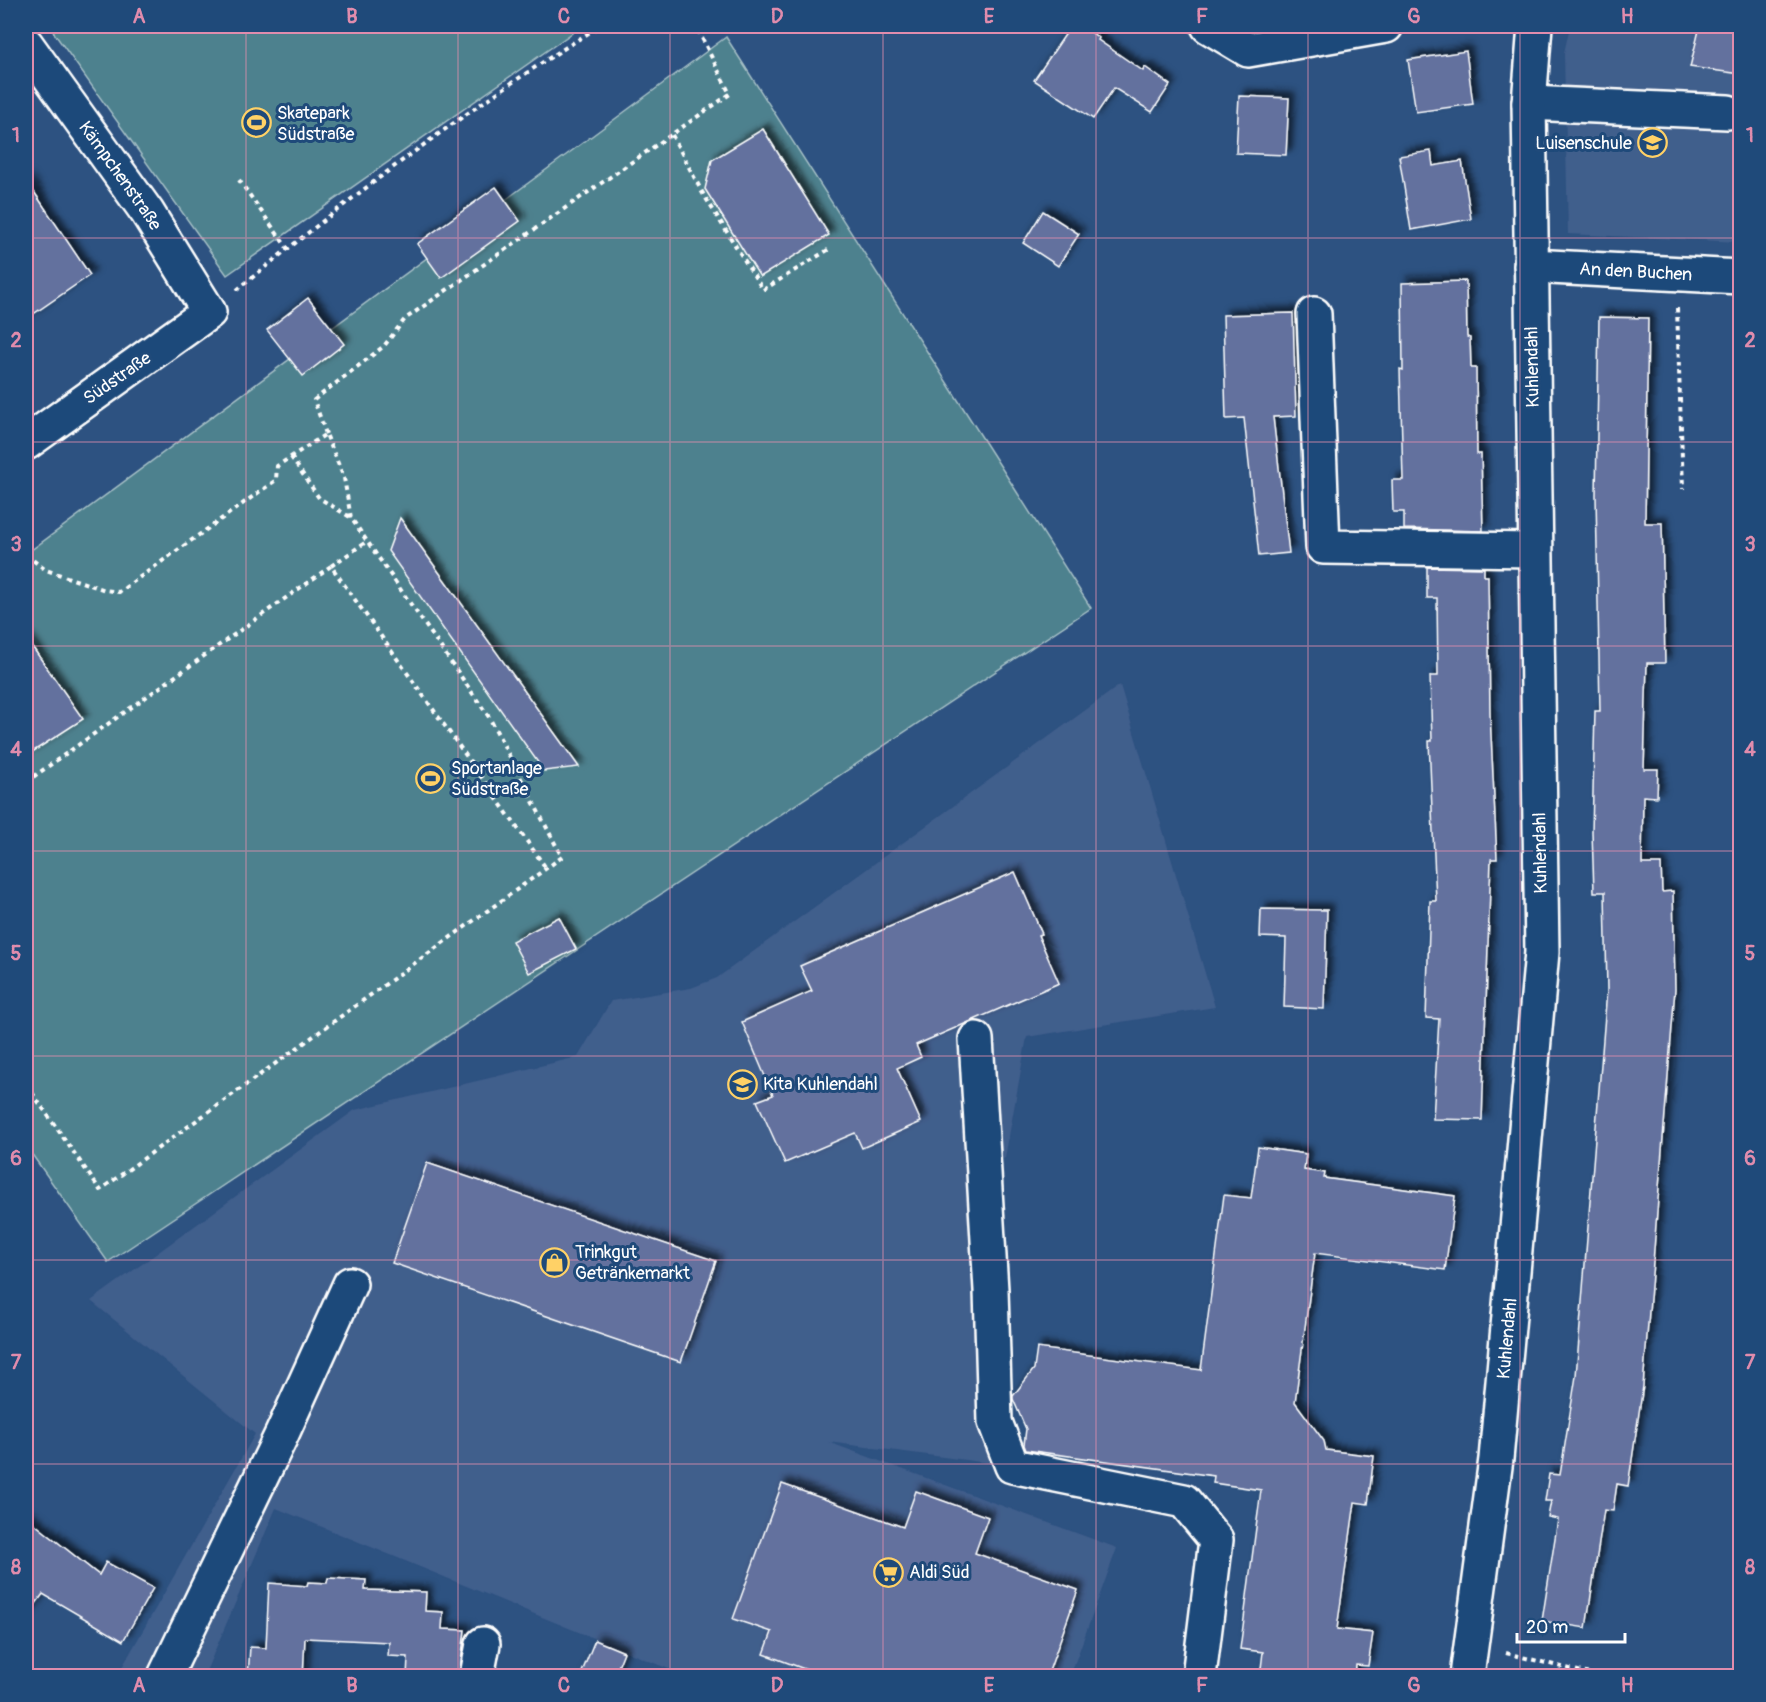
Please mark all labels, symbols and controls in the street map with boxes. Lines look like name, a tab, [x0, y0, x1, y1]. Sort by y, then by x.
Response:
text: A	[133, 4, 146, 29]
text: B	[346, 4, 358, 29]
text: C	[558, 4, 570, 29]
text: D	[771, 4, 784, 29]
text: E	[984, 4, 995, 29]
text: F	[1196, 4, 1208, 29]
text: G	[1407, 4, 1421, 29]
text: H	[1621, 4, 1634, 29]
place label: Skatepark Südstraße	[277, 102, 355, 146]
sports icon: Skatepark Südstraße	[240, 107, 272, 139]
street label: Kämpchenstraße	[73, 117, 167, 235]
text: 1	[12, 123, 20, 148]
text: 1	[1746, 123, 1754, 148]
school or university icon: Luisenschule	[1637, 127, 1669, 159]
place label: Luisenschule	[1535, 132, 1632, 155]
street label: An den Buchen	[1579, 258, 1693, 286]
street label: Kuhlendahl	[1520, 326, 1545, 408]
text: 2	[10, 328, 22, 353]
text: 2	[1744, 328, 1756, 353]
street label: Südstraße	[79, 347, 156, 410]
text: 3	[10, 532, 22, 557]
text: 3	[1744, 532, 1756, 557]
text: 4	[10, 737, 22, 762]
text: 4	[1744, 737, 1756, 762]
place label: Sportanlage Südstraße	[451, 757, 542, 801]
sports icon: Sportanlage Südstraße	[414, 762, 446, 794]
street label: Kuhlendahl	[1528, 812, 1553, 894]
text: 5	[11, 941, 22, 966]
text: 5	[1745, 941, 1756, 966]
school or university icon: Kita Kuhlendahl	[726, 1068, 758, 1100]
place label: Kita Kuhlendahl	[763, 1073, 878, 1096]
text: 6	[10, 1146, 22, 1171]
text: 6	[1744, 1146, 1756, 1171]
place label: Trinkgut Getränkemarkt	[575, 1241, 691, 1285]
shop icon: Trinkgut Getränkemarkt	[538, 1246, 570, 1278]
street label: Kuhlendahl	[1492, 1297, 1523, 1380]
text: 7	[11, 1350, 22, 1375]
text: 7	[1745, 1350, 1756, 1375]
text: 8	[11, 1555, 21, 1580]
text: 8	[1745, 1555, 1755, 1580]
supermarket icon: Aldi Süd	[872, 1556, 904, 1588]
place label: Aldi Süd	[909, 1561, 970, 1584]
scale bar	[1517, 1606, 1625, 1644]
text: 20 m	[1526, 1616, 1568, 1639]
text: A	[133, 1673, 146, 1698]
text: B	[346, 1673, 358, 1698]
text: C	[558, 1673, 570, 1698]
text: D	[771, 1673, 784, 1698]
text: E	[984, 1673, 995, 1698]
text: F	[1196, 1673, 1208, 1698]
text: G	[1407, 1673, 1421, 1698]
text: H	[1621, 1673, 1634, 1698]

